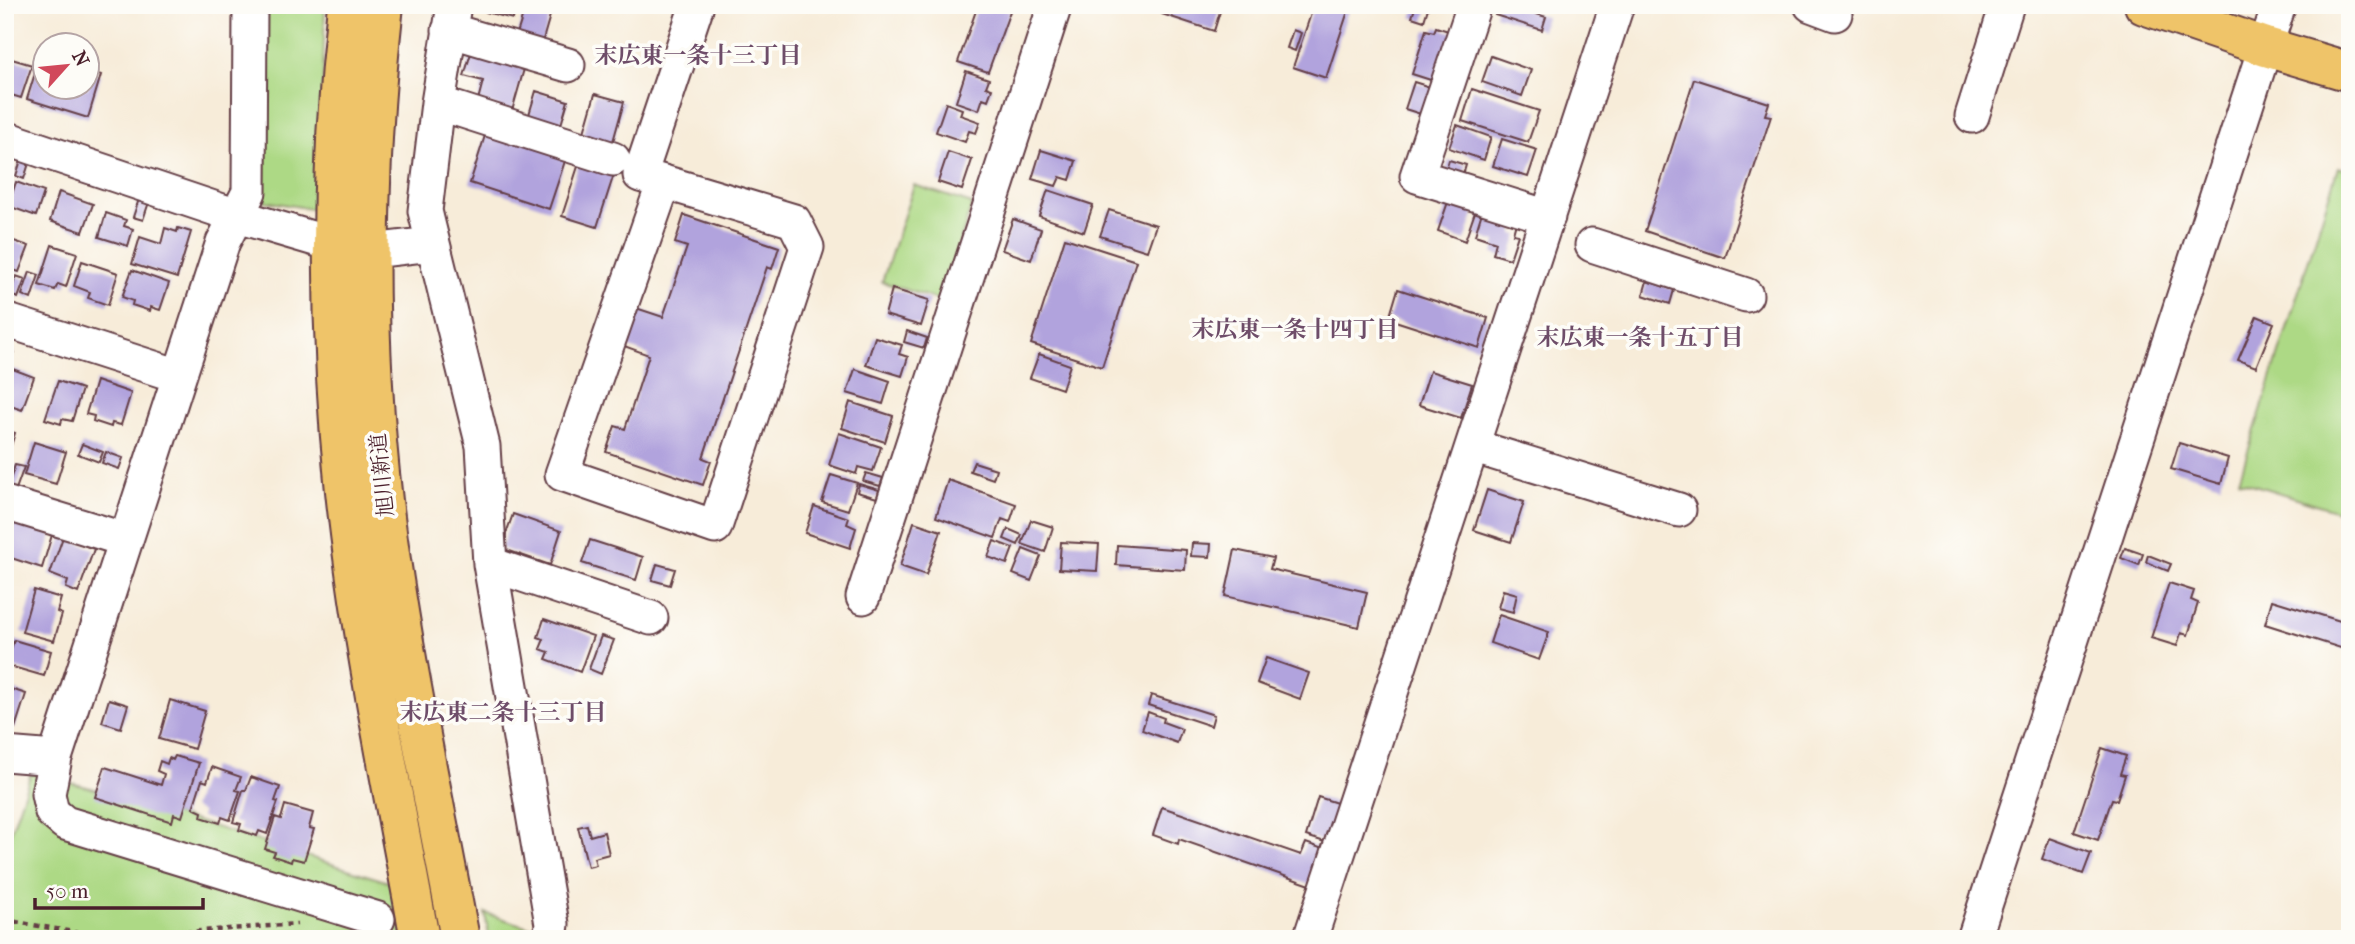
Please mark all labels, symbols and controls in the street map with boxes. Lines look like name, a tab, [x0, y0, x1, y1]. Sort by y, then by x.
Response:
north arrow	[32, 32, 102, 102]
district label: 末広東一条十三丁目	[595, 42, 802, 69]
text: N	[67, 47, 94, 71]
district label: 末広東一条十四丁目	[1192, 316, 1399, 343]
district label: 末広東一条十五丁目	[1537, 324, 1744, 351]
street label: 旭川新道	[366, 432, 398, 518]
district label: 末広東二条十三丁目	[400, 699, 607, 726]
scale bar	[35, 867, 203, 911]
text: 50 m	[46, 879, 89, 903]

